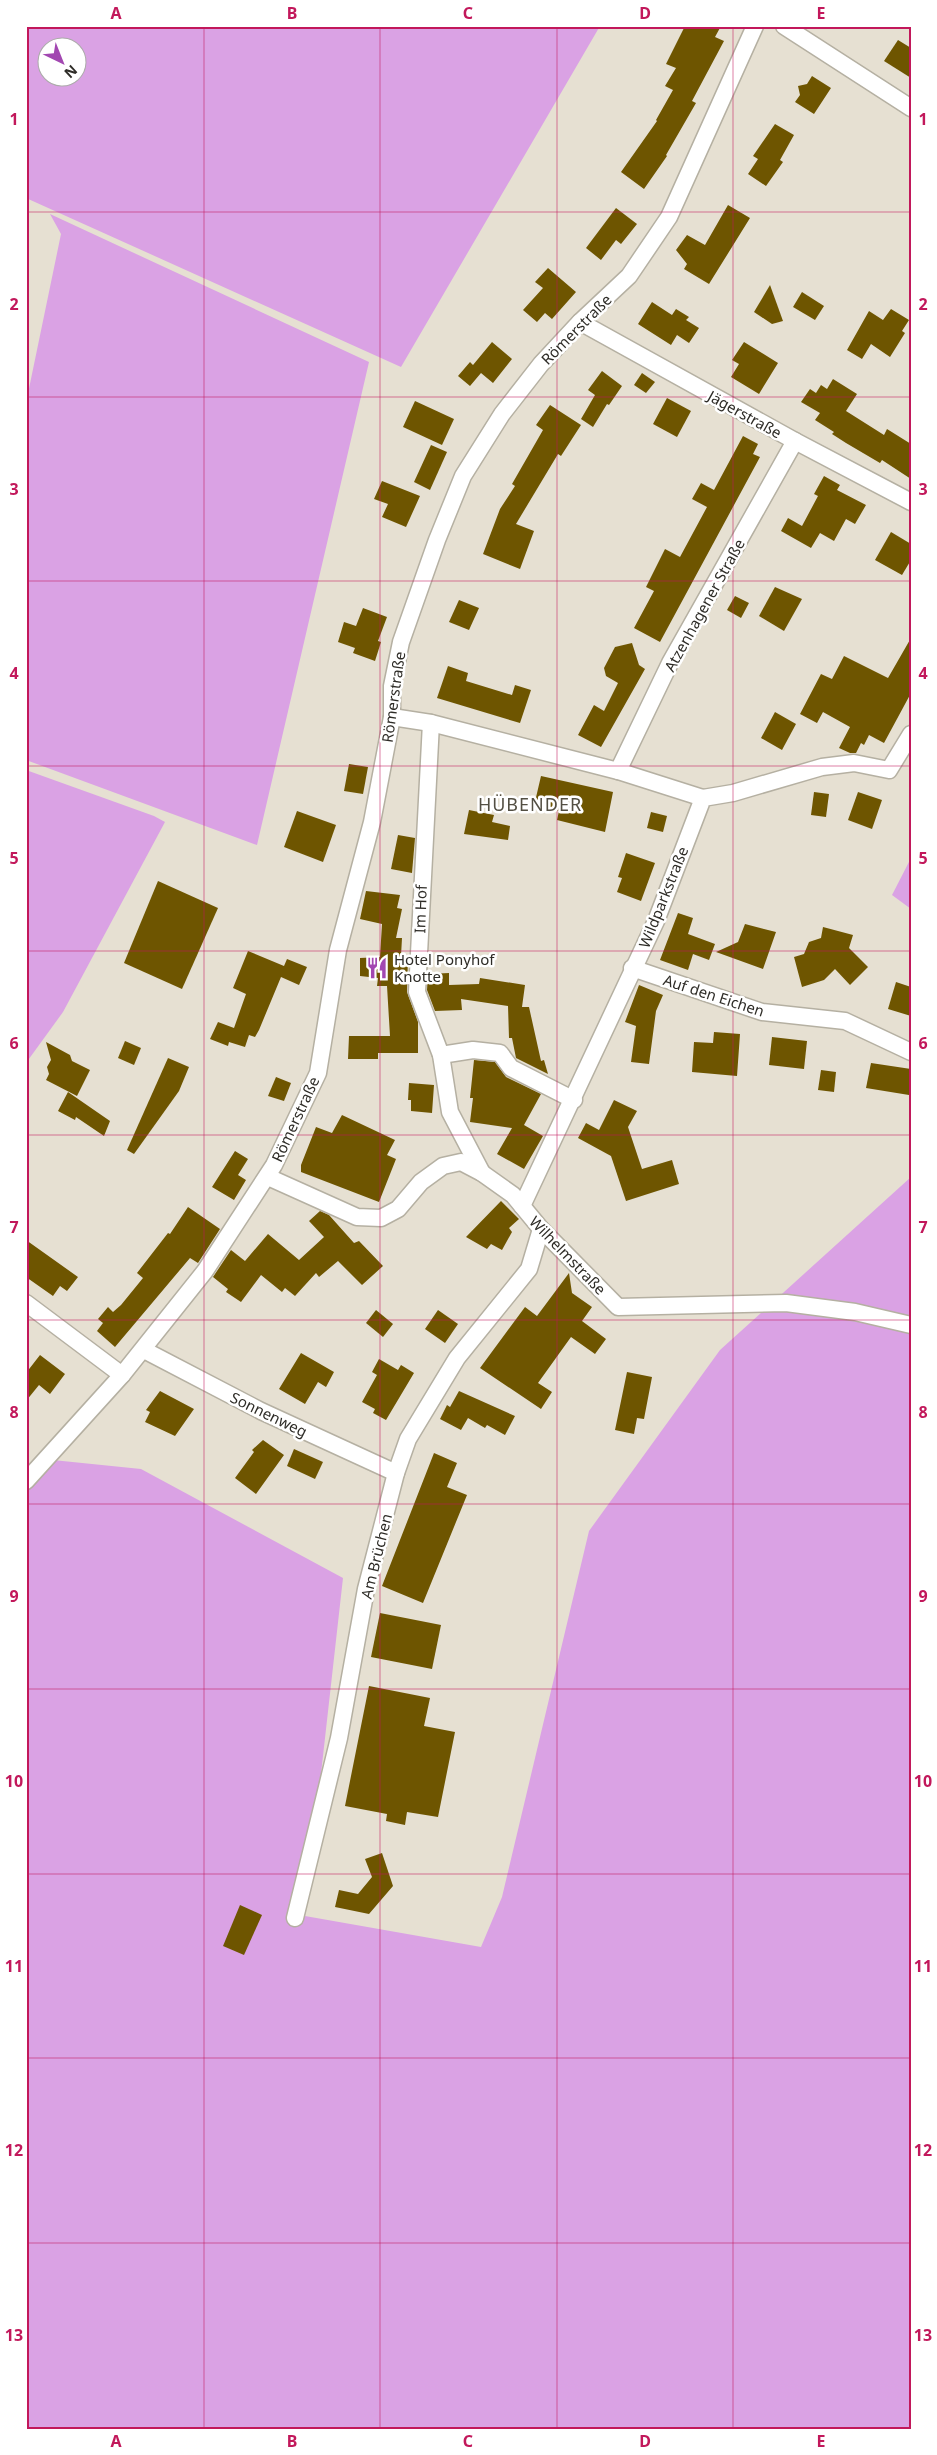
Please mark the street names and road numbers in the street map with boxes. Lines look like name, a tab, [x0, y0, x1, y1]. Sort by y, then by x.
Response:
street label: Römerstraße	[536, 289, 616, 369]
street label: Jägerstraße	[703, 385, 785, 442]
street label: Atzenhagener Straße	[659, 535, 749, 675]
street label: Römerstraße	[377, 650, 409, 744]
street label: Wildparkstraße	[634, 843, 692, 951]
street label: Im Hof	[409, 884, 431, 934]
street label: Auf den Eichen	[661, 969, 767, 1021]
street label: Römerstraße	[267, 1073, 323, 1165]
street label: Wilhelmstraße	[525, 1211, 611, 1299]
street label: Sonnenweg	[227, 1387, 311, 1441]
street label: Am Brüchen	[356, 1511, 396, 1601]

